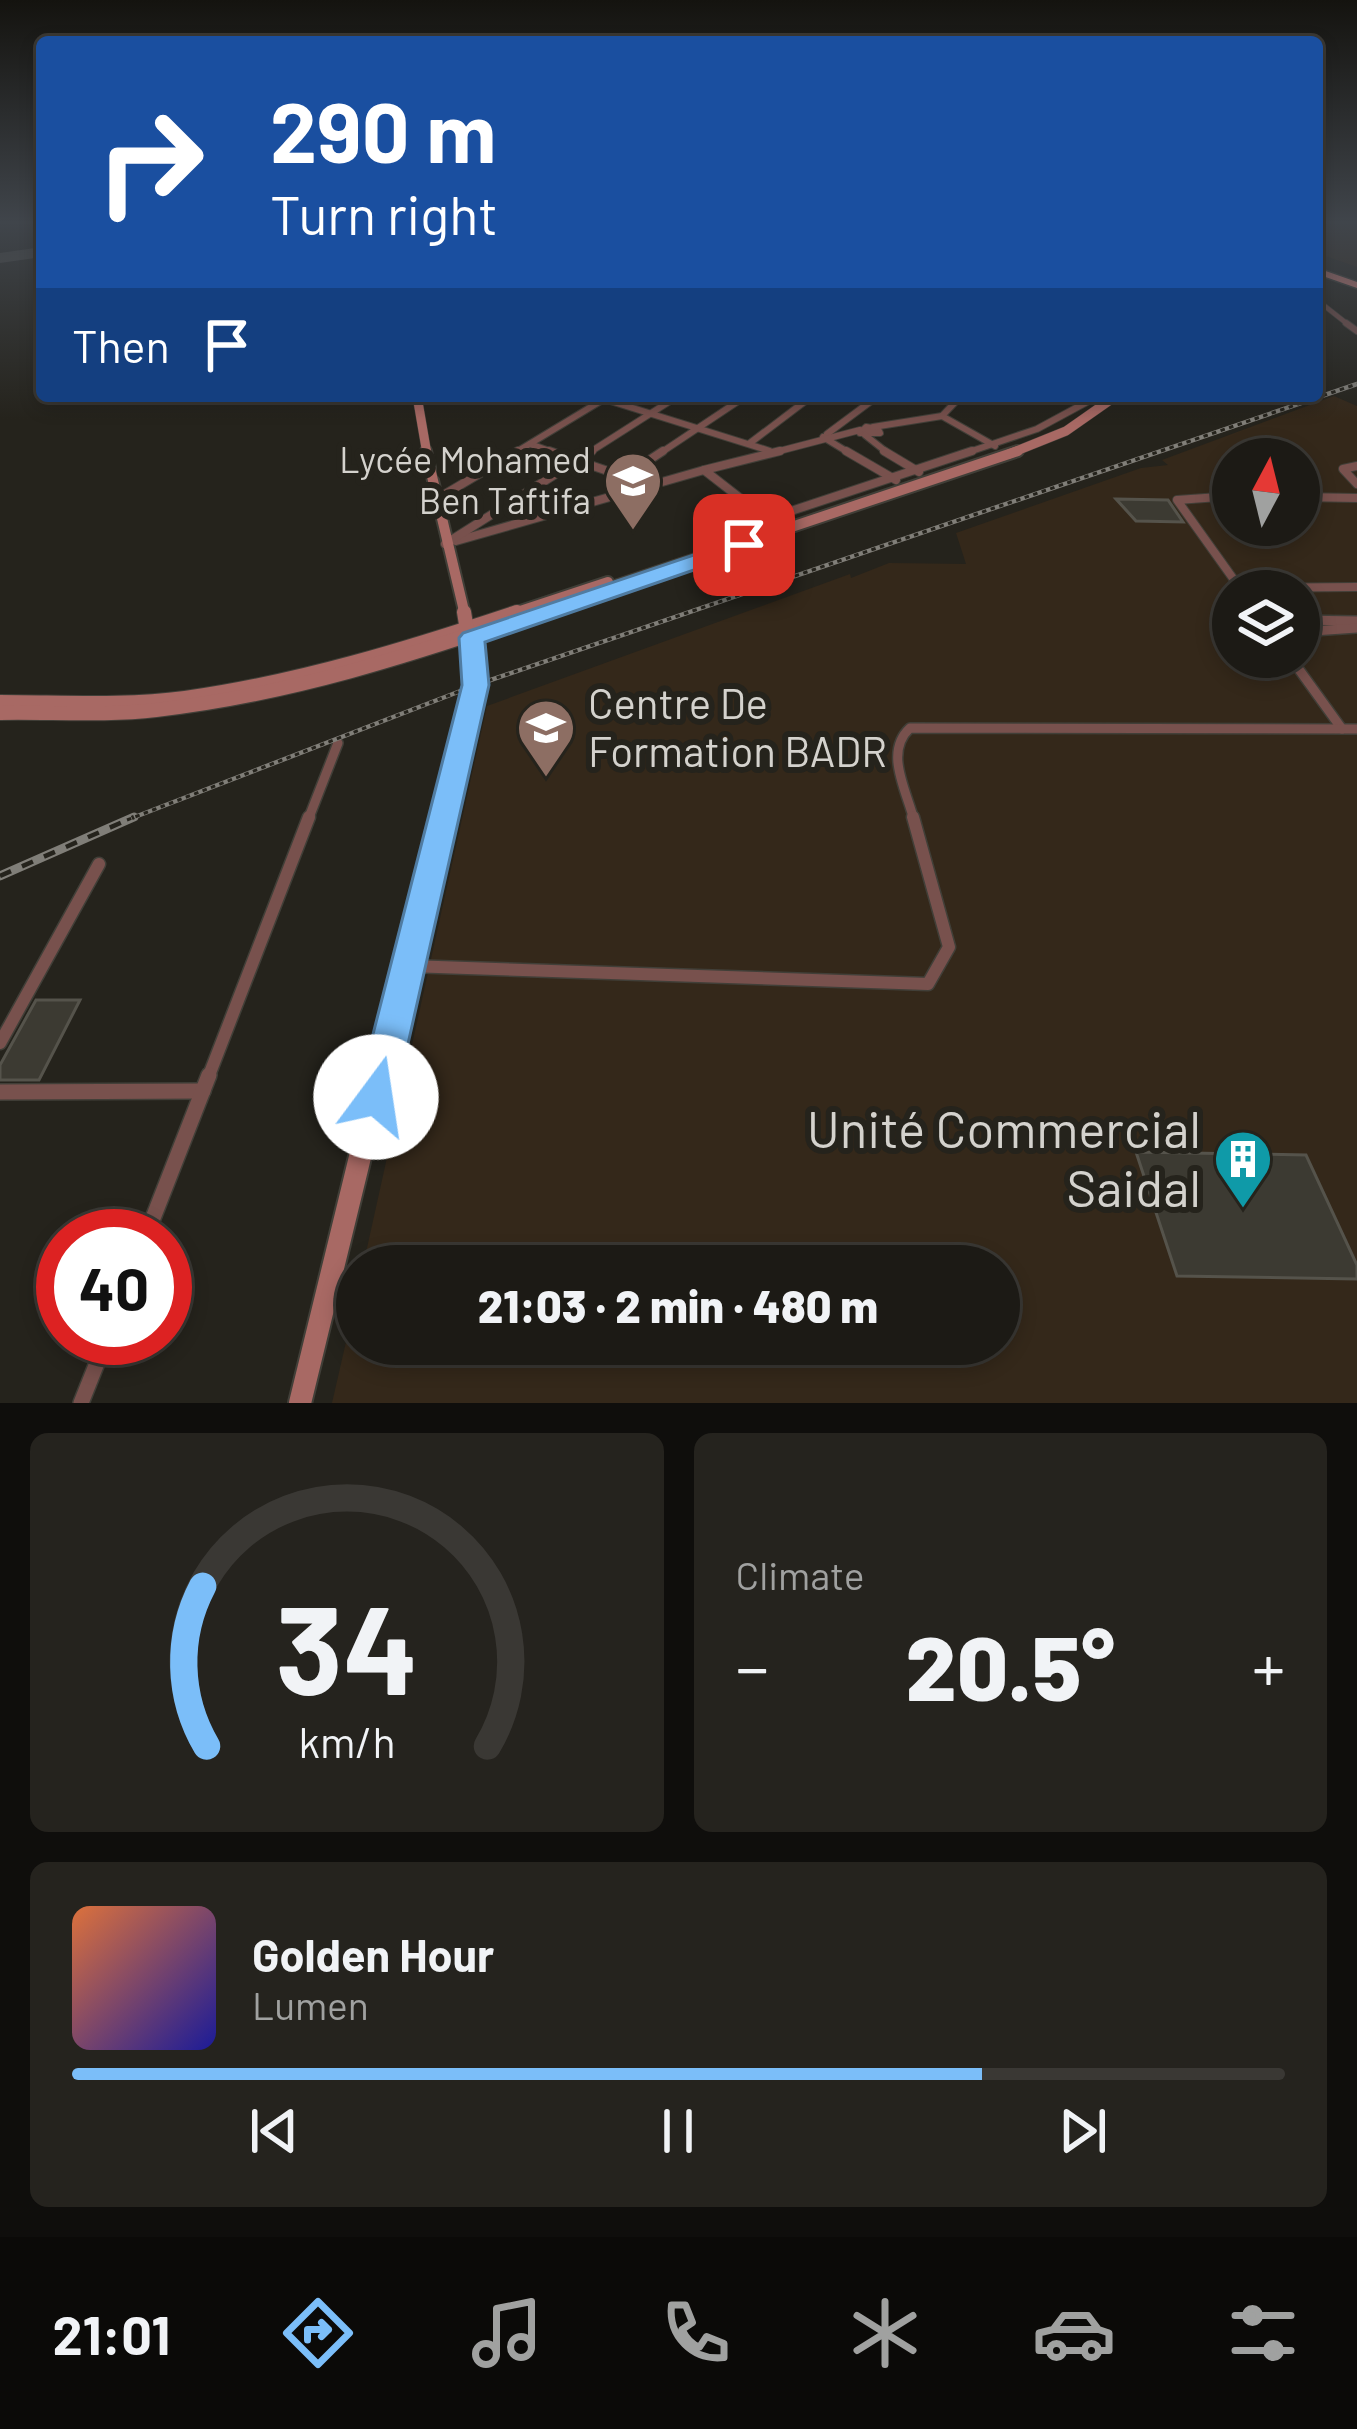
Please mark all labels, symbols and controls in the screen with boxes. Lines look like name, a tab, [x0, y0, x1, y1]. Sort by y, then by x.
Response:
text: 290 m	[270, 79, 496, 180]
icon: right	[72, 84, 228, 240]
text: Turn right	[270, 181, 498, 246]
icon: arrive	[194, 312, 260, 378]
text: Then	[72, 318, 170, 372]
place label: Lycée Mohamed Ben Taftifa	[339, 437, 591, 521]
north arrow	[1212, 438, 1320, 546]
map controls	[1212, 438, 1320, 678]
school or university icon: Lycée Mohamed Ben Taftifa	[602, 450, 664, 532]
pin	[693, 494, 795, 596]
icon: arrive	[711, 512, 777, 578]
button: layers	[1212, 570, 1320, 678]
place label: Centre De Formation BADR	[588, 677, 887, 775]
school or university icon: Centre De Formation BADR	[515, 697, 577, 779]
position arrow	[313, 1034, 439, 1160]
place label: Unité Commercial Saidal	[807, 1097, 1201, 1217]
building icon: Unité Commercial Saidal	[1212, 1128, 1274, 1210]
speed limit sign: 40	[36, 1209, 192, 1365]
text: 21:03 · 2 min · 480 m	[478, 1278, 878, 1332]
text: Climate	[736, 1551, 865, 1598]
text: 34	[275, 1570, 418, 1720]
text: 20.5°	[906, 1611, 1115, 1719]
text: −	[736, 1626, 769, 1705]
text: +	[1252, 1626, 1285, 1705]
text: km/h	[298, 1714, 395, 1766]
text: Golden Hour	[252, 1927, 494, 1981]
text: Lumen	[252, 1981, 369, 2028]
icon: previous	[241, 2098, 307, 2164]
icon: pause	[645, 2098, 711, 2164]
icon: next	[1050, 2098, 1116, 2164]
icon: directions	[276, 2291, 360, 2375]
icon: music	[465, 2291, 549, 2375]
icon: phone	[654, 2291, 738, 2375]
icon: climate	[843, 2291, 927, 2375]
icon: car	[1032, 2291, 1116, 2375]
icon: filters	[1221, 2291, 1305, 2375]
text: 21:01	[53, 2301, 171, 2366]

